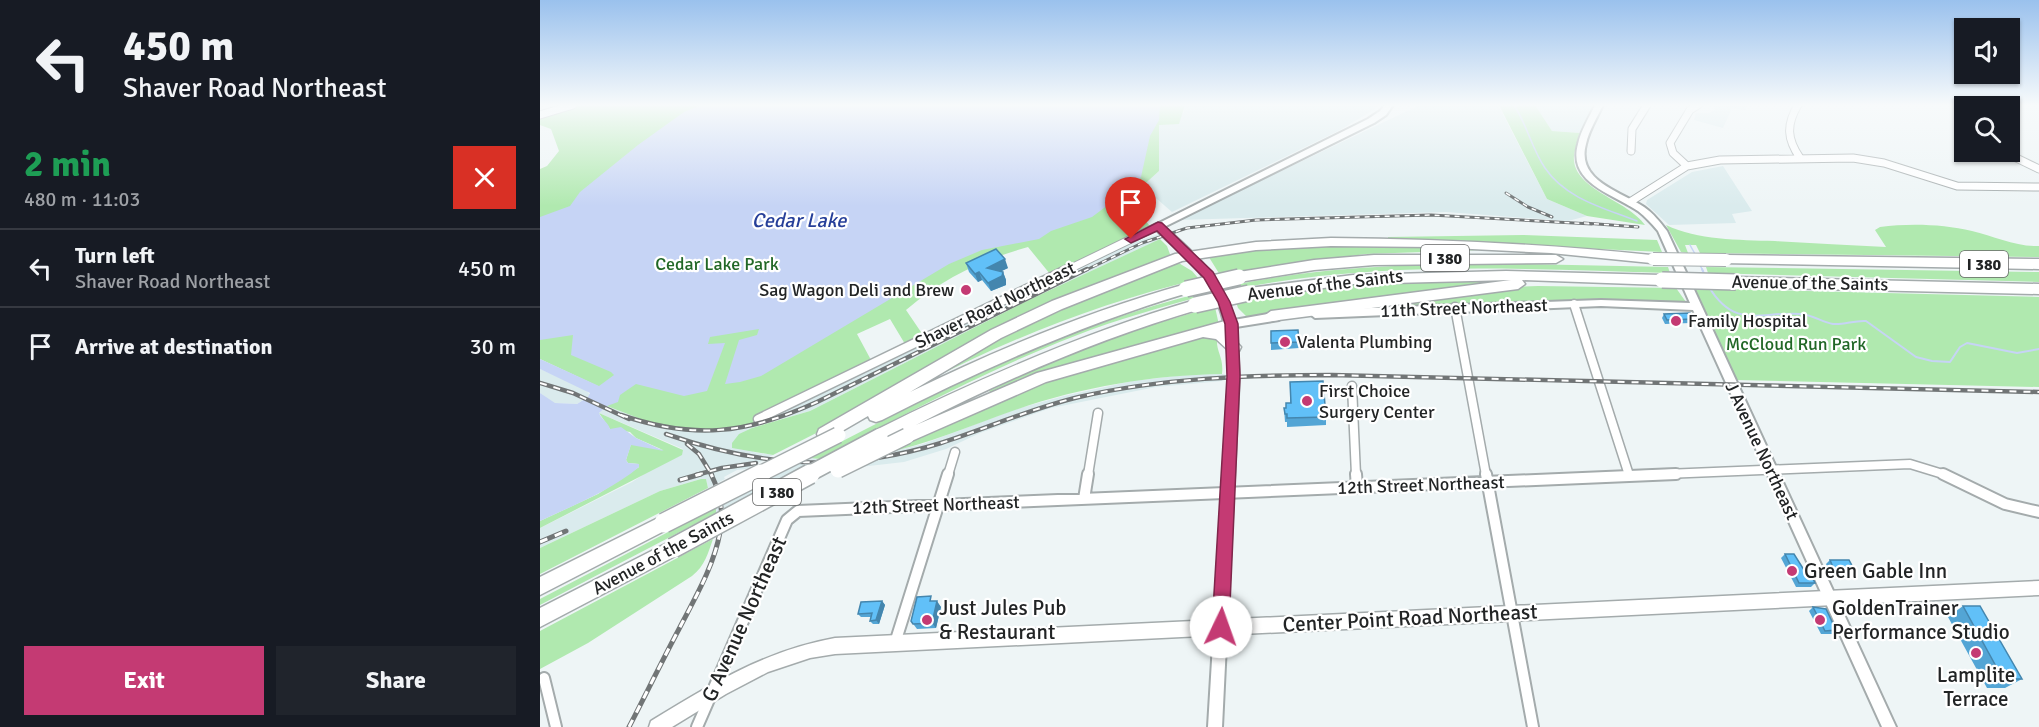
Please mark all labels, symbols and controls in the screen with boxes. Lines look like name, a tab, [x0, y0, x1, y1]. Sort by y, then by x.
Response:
map controls	[1954, 18, 2020, 162]
button: sound	[1954, 18, 2020, 84]
text: 450 m	[123, 21, 234, 72]
icon: left	[24, 24, 102, 102]
text: Shaver Road Northeast	[123, 72, 387, 105]
button: search	[1954, 96, 2020, 162]
text: 2 min	[24, 142, 111, 187]
button: close	[453, 146, 516, 209]
pin	[1105, 177, 1156, 239]
icon: arrive	[1114, 186, 1147, 219]
text: 480 m · 11:03	[24, 187, 140, 212]
water label: Cedar Lake	[752, 208, 847, 233]
text: Turn left	[75, 242, 155, 269]
road number: I 380	[1421, 245, 1469, 271]
road number: I 380	[1960, 251, 2008, 277]
icon: left	[24, 252, 57, 285]
park label: Cedar Lake Park	[655, 253, 779, 275]
text: 450 m	[458, 255, 516, 282]
street label: Shaver Road Northeast	[911, 257, 1079, 353]
street label: Avenue of the Saints	[1246, 265, 1404, 305]
text: Shaver Road Northeast	[75, 269, 270, 294]
street label: Avenue of the Saints	[1732, 271, 1889, 295]
place label: Sag Wagon Deli and Brew	[759, 279, 954, 301]
marker: Sag Wagon Deli and Brew	[959, 283, 973, 297]
street label: 11th Street Northeast	[1380, 294, 1548, 322]
place label: Family Hospital	[1688, 310, 1807, 332]
marker: Family Hospital	[1669, 314, 1683, 328]
icon: arrive	[24, 330, 57, 363]
place label: Valenta Plumbing	[1297, 331, 1432, 353]
text: Arrive at destination	[75, 333, 272, 360]
text: 30 m	[470, 333, 516, 360]
park label: McCloud Run Park	[1726, 333, 1866, 355]
marker: Valenta Plumbing	[1278, 335, 1292, 349]
street label: J Avenue Northeast	[1720, 379, 1804, 523]
place label: First Choice Surgery Center	[1319, 380, 1435, 423]
marker: First Choice Surgery Center	[1300, 394, 1314, 408]
street label: 12th Street Northeast	[1337, 471, 1505, 499]
road number: I 380	[753, 479, 801, 505]
street label: 12th Street Northeast	[852, 491, 1020, 519]
street label: Avenue of the Saints	[589, 506, 737, 599]
street label: G Avenue Northeast	[696, 532, 792, 706]
place label: Green Gable Inn	[1804, 558, 1947, 584]
marker: Green Gable Inn	[1785, 564, 1799, 578]
place label: Just Jules Pub & Restaurant	[939, 595, 1066, 645]
position arrow	[1189, 595, 1253, 659]
place label: GoldenTrainer Performance Studio	[1832, 595, 2010, 645]
street label: Center Point Road Northeast	[1282, 598, 1538, 638]
marker: Just Jules Pub & Restaurant	[920, 613, 934, 627]
marker: GoldenTrainer Performance Studio	[1813, 613, 1827, 627]
button: Exit	[24, 646, 264, 715]
button: Share	[276, 646, 516, 715]
marker: Lamplite Terrace	[1969, 646, 1983, 660]
place label: Lamplite Terrace	[1937, 662, 2015, 712]

